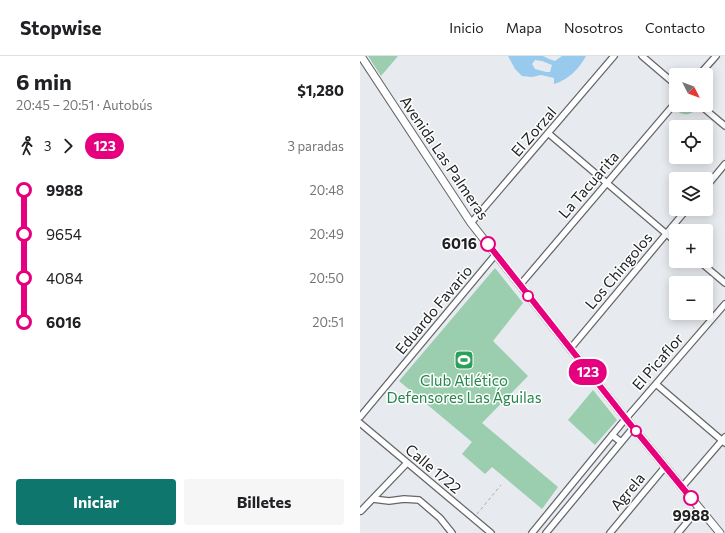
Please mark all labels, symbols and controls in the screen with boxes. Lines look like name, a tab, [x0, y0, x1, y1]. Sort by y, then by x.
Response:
text: Stopwise	[20, 16, 101, 39]
text: Inicio	[449, 19, 484, 36]
text: Mapa	[506, 19, 542, 36]
text: Nosotros	[564, 19, 623, 36]
text: Contacto	[645, 19, 705, 36]
text: 6 min	[16, 68, 72, 95]
north arrow	[669, 68, 713, 112]
map controls	[669, 68, 713, 320]
text: $1,280	[297, 81, 344, 99]
street label: Avenida Las Palmeras	[397, 92, 493, 223]
text: 20:45 – 20:51 · Autobús	[16, 97, 152, 113]
street label: El Zorzal	[507, 103, 560, 160]
button: locate	[669, 120, 713, 164]
icon: walk	[16, 135, 38, 157]
icon: forward	[57, 135, 79, 157]
text: 123	[93, 137, 116, 154]
text: 3	[44, 138, 51, 154]
text: 3 paradas	[288, 138, 344, 154]
street label: La Tacuarita	[554, 147, 622, 222]
button: layers	[669, 172, 713, 216]
text: 9988	[46, 181, 83, 199]
text: 20:48	[310, 182, 344, 198]
button: +	[669, 224, 713, 268]
text: 9654	[46, 225, 82, 243]
text: 20:49	[310, 226, 344, 242]
street label: Los Chingolos	[581, 228, 656, 312]
place label: 6016	[442, 234, 477, 252]
marker: 6016	[480, 236, 496, 252]
street label: Eduardo Favario	[391, 261, 476, 357]
text: 4084	[46, 269, 83, 287]
text: 20:50	[309, 270, 344, 286]
button: −	[669, 276, 713, 320]
unlabelled marker	[522, 290, 534, 302]
text: 6016	[46, 313, 81, 331]
text: 20:51	[312, 314, 344, 330]
street label: El Picaflor	[628, 329, 687, 393]
sports icon: Club Atlético Defensores Las Águilas	[453, 349, 475, 371]
line badge: 123	[565, 359, 611, 385]
text: 123	[577, 363, 599, 380]
place label: Club Atlético Defensores Las Águilas	[386, 371, 542, 406]
unlabelled marker	[630, 425, 642, 437]
street label: Calle 1722	[402, 440, 465, 497]
street label: Agrela	[606, 469, 648, 514]
button: Iniciar	[16, 479, 176, 525]
button: Billetes	[184, 479, 344, 525]
marker: 9988	[683, 490, 699, 506]
place label: 9988	[672, 506, 710, 524]

